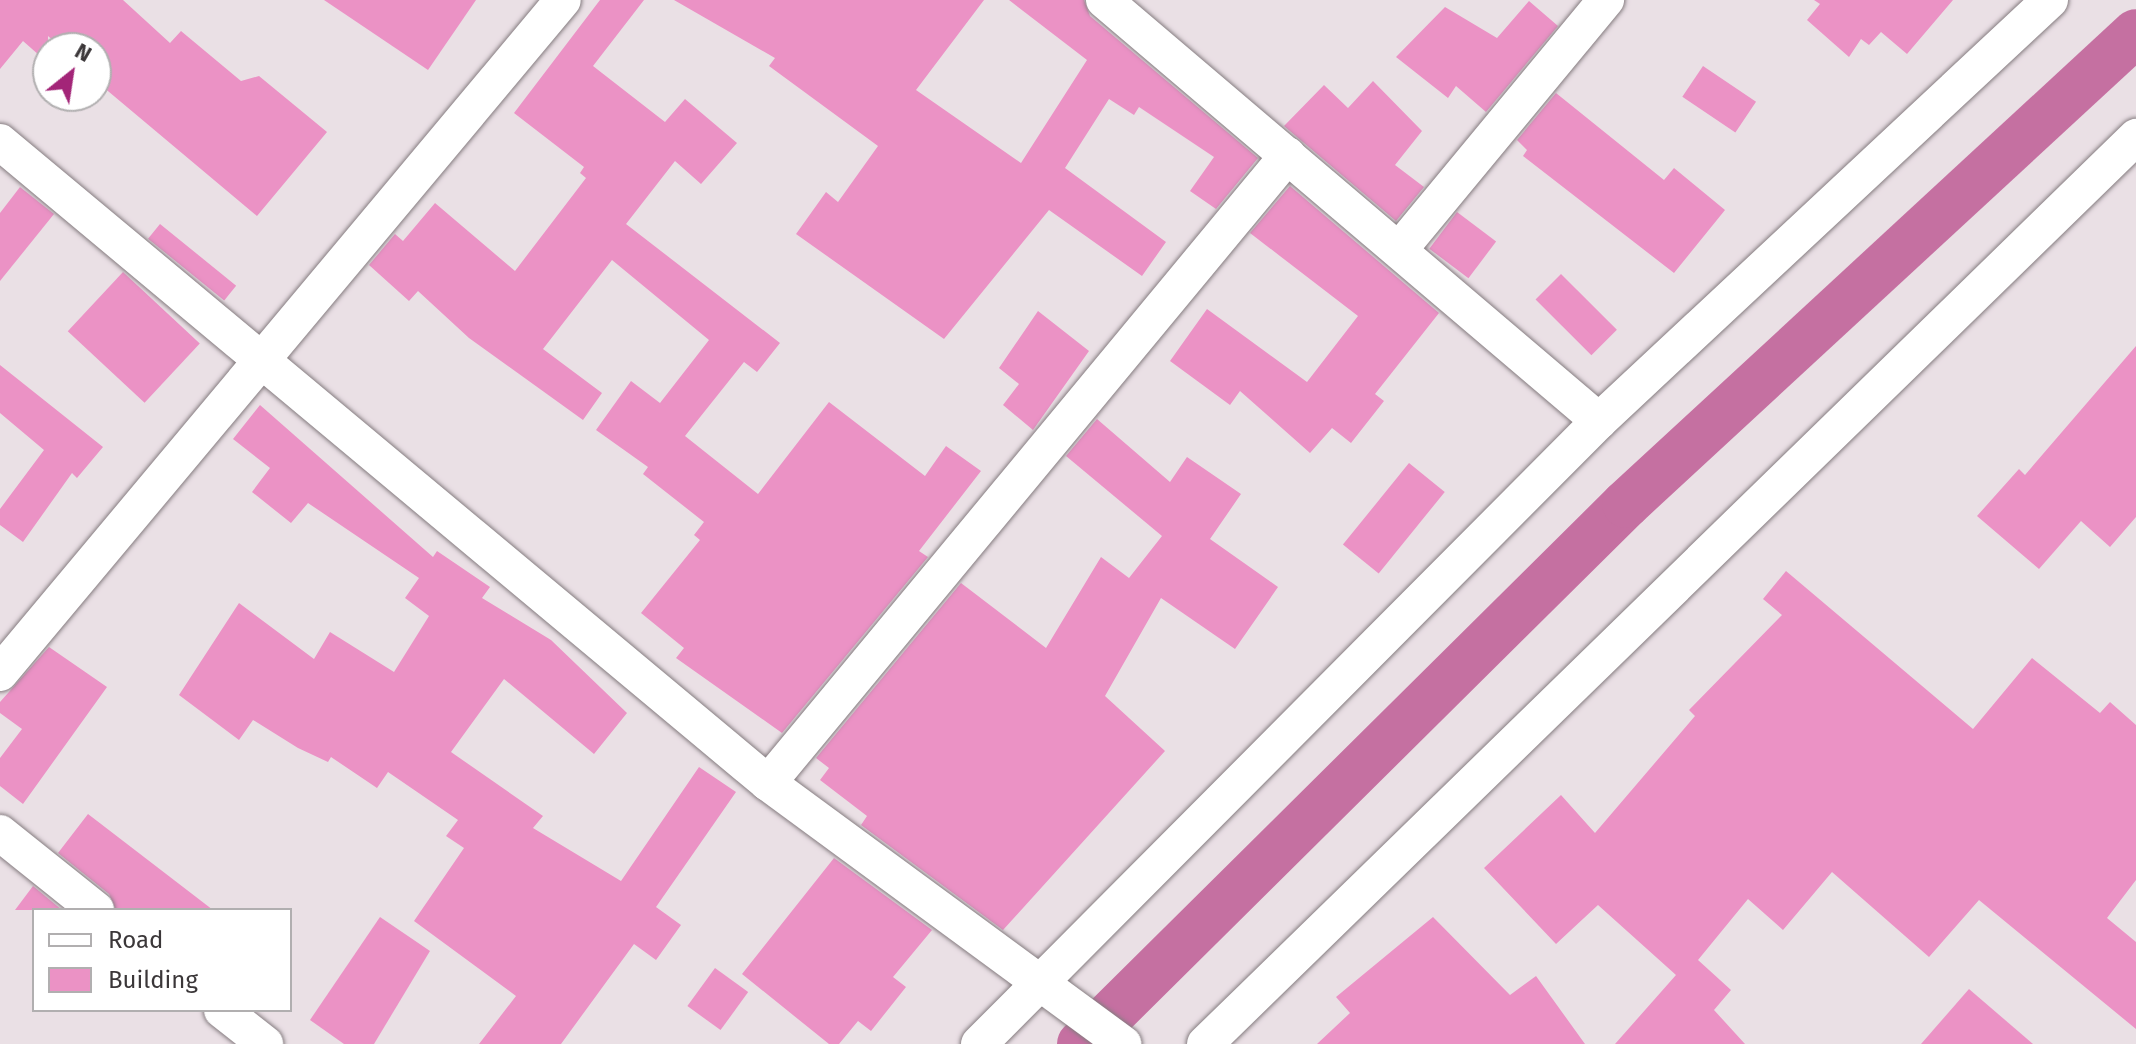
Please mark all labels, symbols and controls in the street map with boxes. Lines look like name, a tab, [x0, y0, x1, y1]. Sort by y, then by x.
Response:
north arrow	[32, 32, 112, 112]
text: N	[70, 37, 96, 68]
legend	[32, 908, 292, 1012]
text: Road	[108, 926, 163, 954]
text: Building	[108, 966, 198, 994]

